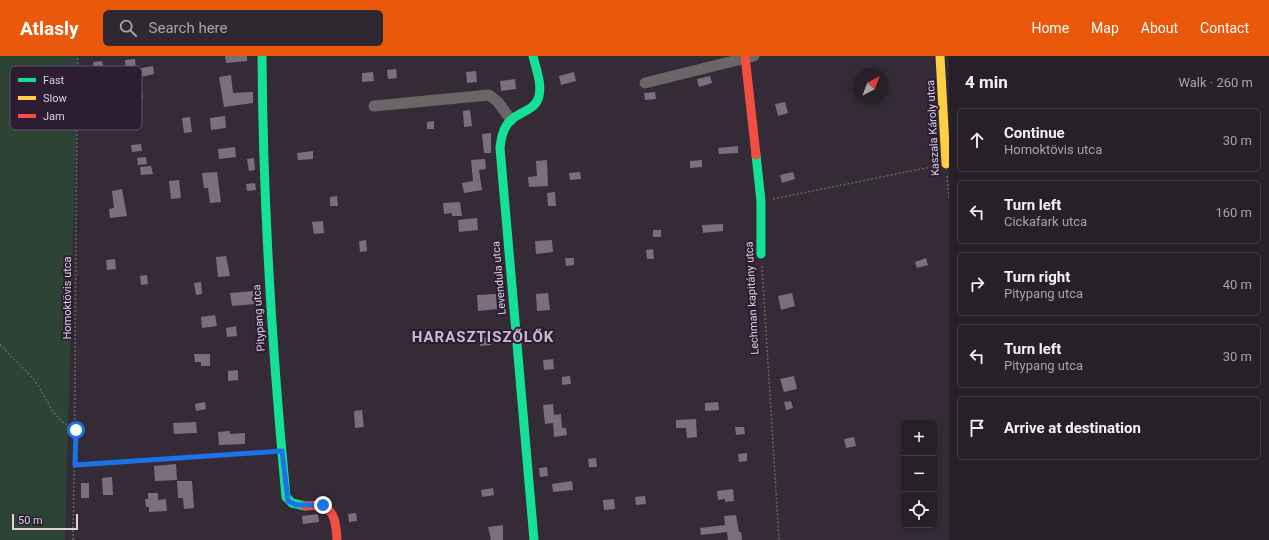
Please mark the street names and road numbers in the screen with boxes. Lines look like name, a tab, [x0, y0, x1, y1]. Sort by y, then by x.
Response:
street label: Kaszala Károly utca	[924, 80, 942, 176]
street label: Levendula utca	[489, 241, 509, 315]
street label: Lechman kapitány utca	[743, 241, 761, 355]
street label: Homoktövis utca	[61, 256, 74, 340]
street label: Pitypang utca	[250, 284, 268, 352]

